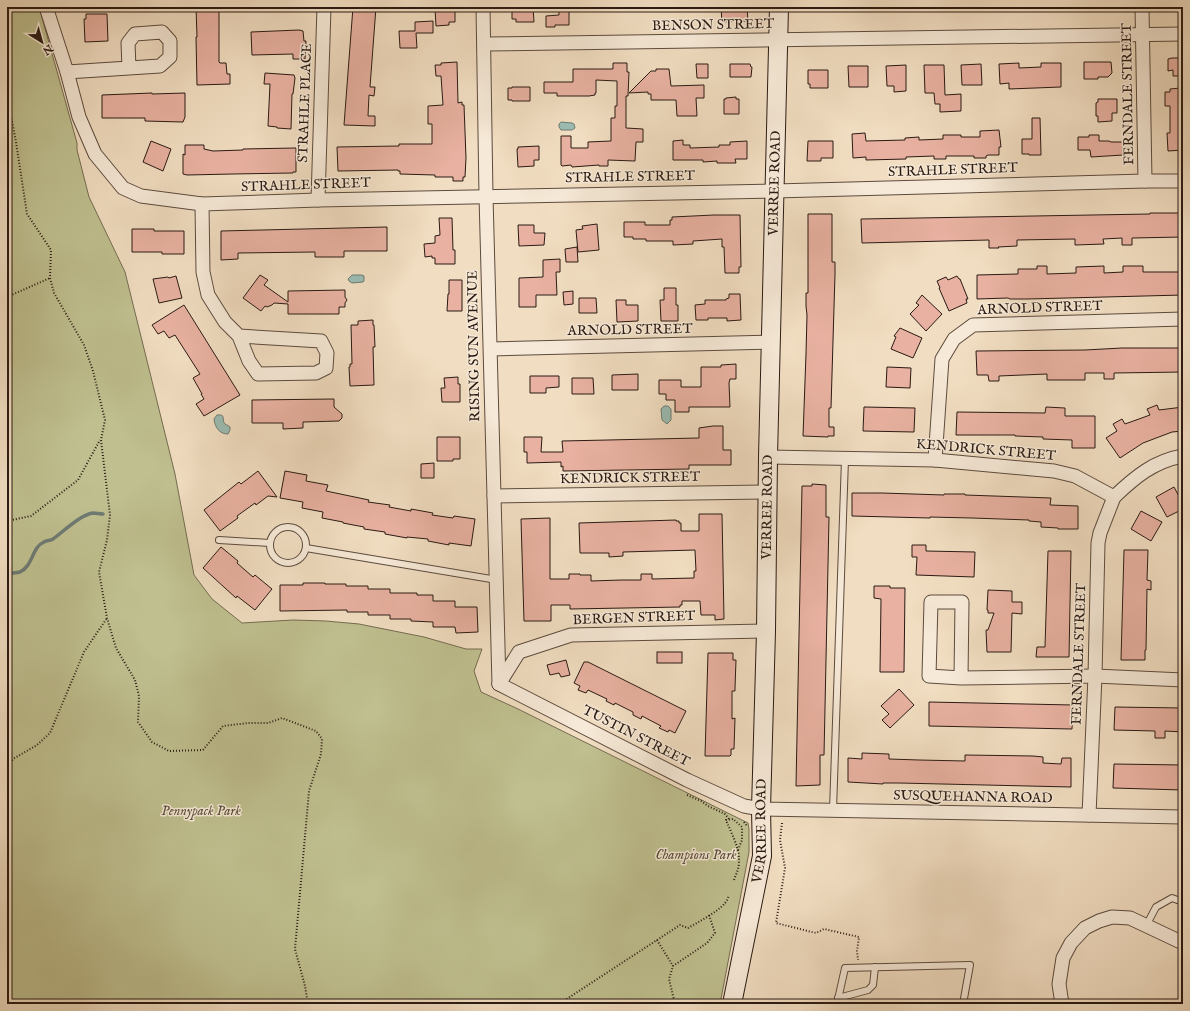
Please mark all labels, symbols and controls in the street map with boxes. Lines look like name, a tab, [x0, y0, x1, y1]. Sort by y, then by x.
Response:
street label: BENSON STREET	[652, 15, 775, 35]
north arrow	[22, 22, 62, 62]
street label: FERNDALE STREET	[1118, 22, 1138, 165]
text: N	[39, 40, 56, 58]
street label: STRAHLE PLACE	[294, 43, 316, 163]
street label: VERREE ROAD	[764, 131, 785, 237]
street label: STRAHLE STREET	[888, 159, 1019, 181]
street label: STRAHLE STREET	[565, 167, 696, 187]
street label: STRAHLE STREET	[241, 174, 372, 196]
street label: RISING SUN AVENUE	[464, 270, 484, 422]
street label: ARNOLD STREET	[976, 297, 1104, 319]
street label: ARNOLD STREET	[566, 320, 694, 340]
street label: KENDRICK STREET	[915, 435, 1057, 465]
street label: VERREE ROAD	[758, 455, 777, 561]
street label: KENDRICK STREET	[560, 468, 701, 488]
street label: FERNDALE STREET	[1068, 582, 1090, 725]
street label: BERGEN STREET	[572, 607, 696, 629]
street label: TUSTIN STREET	[579, 701, 693, 771]
street label: VERREE ROAD	[748, 778, 771, 886]
street label: SUSQUEHANNA ROAD	[893, 787, 1053, 807]
park label: Pennypack Park	[161, 802, 241, 820]
park label: Champions Park	[655, 846, 737, 864]

